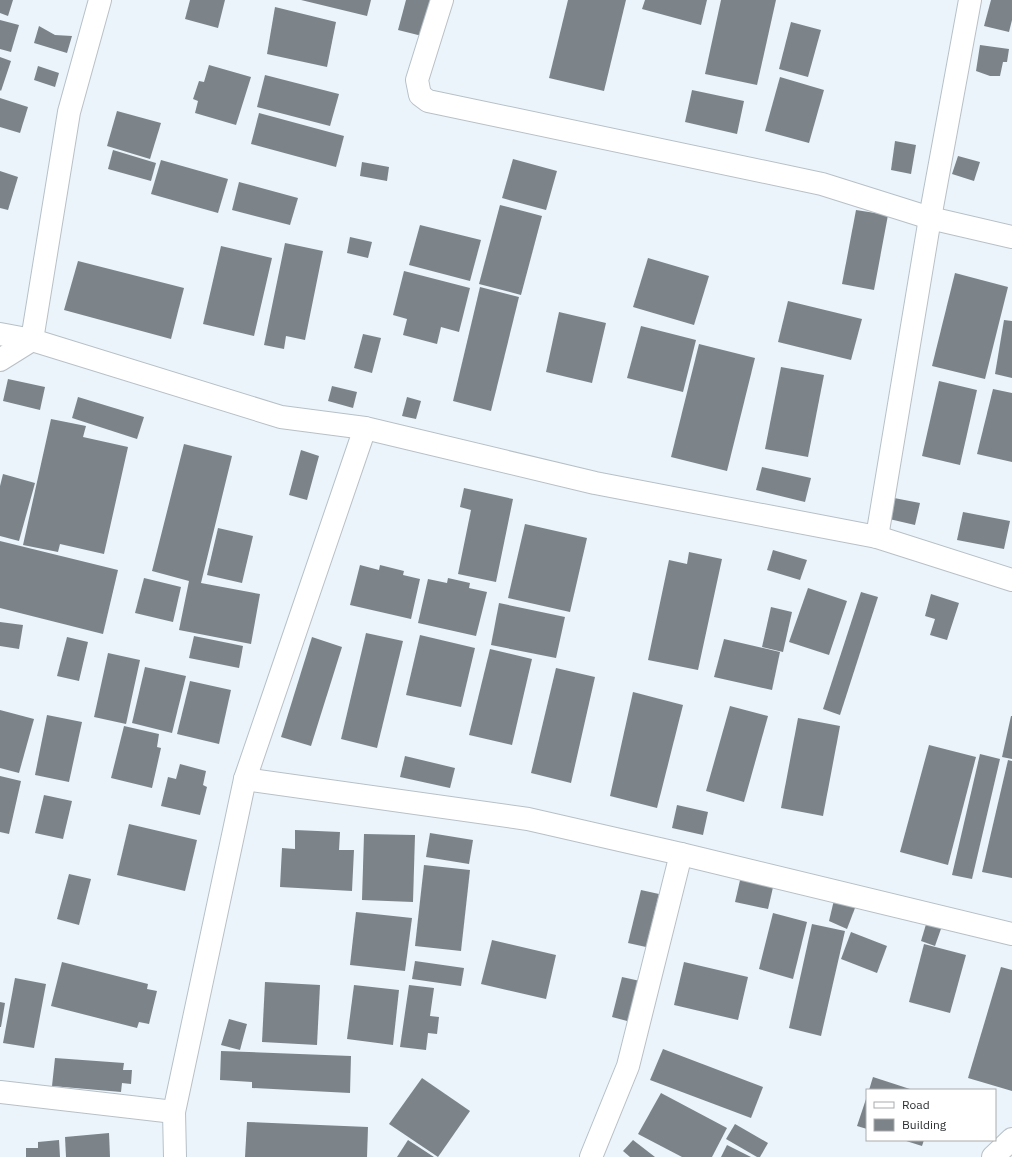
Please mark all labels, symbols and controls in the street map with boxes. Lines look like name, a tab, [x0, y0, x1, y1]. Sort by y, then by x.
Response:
legend	[866, 1089, 996, 1141]
text: Road	[902, 1097, 930, 1112]
text: Building	[902, 1117, 947, 1132]

